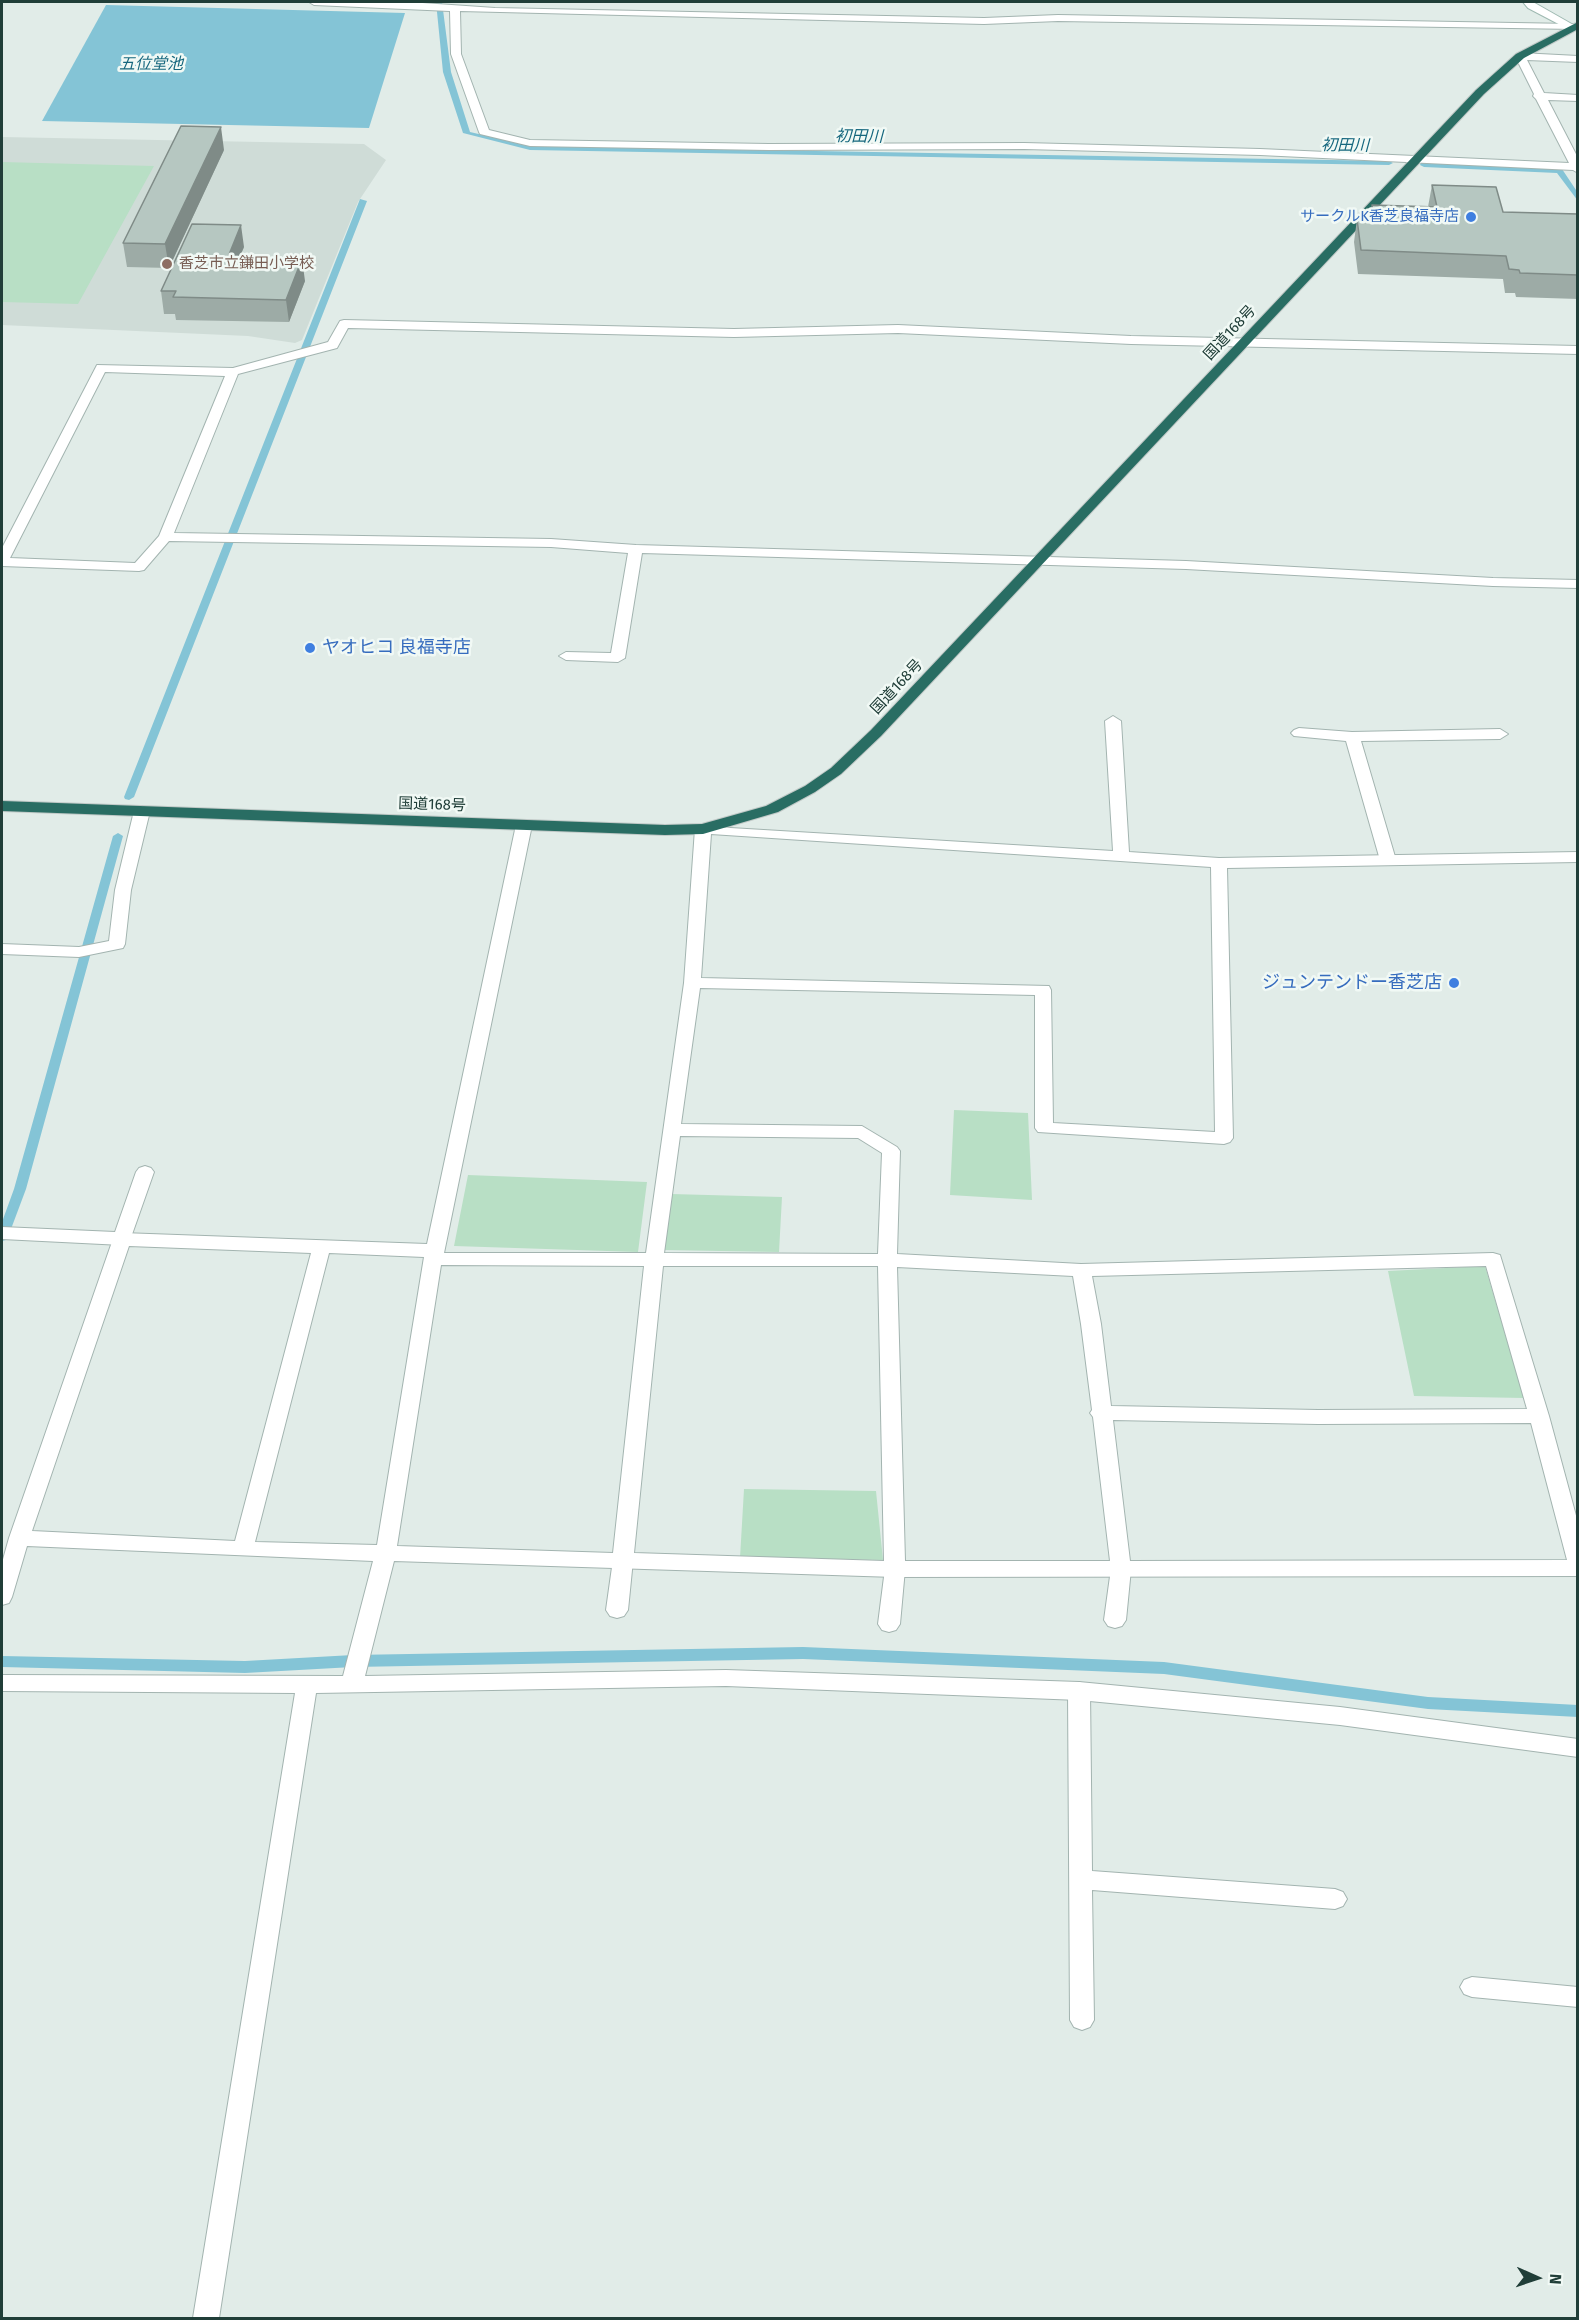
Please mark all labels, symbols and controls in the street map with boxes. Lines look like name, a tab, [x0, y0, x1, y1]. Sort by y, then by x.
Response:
water label: 五位堂池	[119, 55, 183, 75]
water label: 初田川	[835, 127, 883, 147]
water label: 初田川	[1321, 136, 1369, 156]
place label: サークルK香芝良福寺店	[1300, 208, 1459, 226]
marker: サークルK香芝良福寺店	[1464, 210, 1478, 224]
place label: 香芝市立鎌田小学校	[179, 255, 314, 273]
marker: 香芝市立鎌田小学校	[160, 257, 174, 271]
street label: 国道168号	[1200, 302, 1260, 364]
place label: ヤオヒコ 良福寺店	[322, 637, 471, 659]
marker: ヤオヒコ 良福寺店	[303, 641, 317, 655]
street label: 国道168号	[867, 656, 927, 718]
street label: 国道168号	[398, 795, 466, 815]
place label: ジュンテンドー香芝店	[1262, 972, 1442, 994]
marker: ジュンテンドー香芝店	[1447, 976, 1461, 990]
north arrow	[1507, 2248, 1567, 2308]
text: N	[1546, 2273, 1565, 2285]

